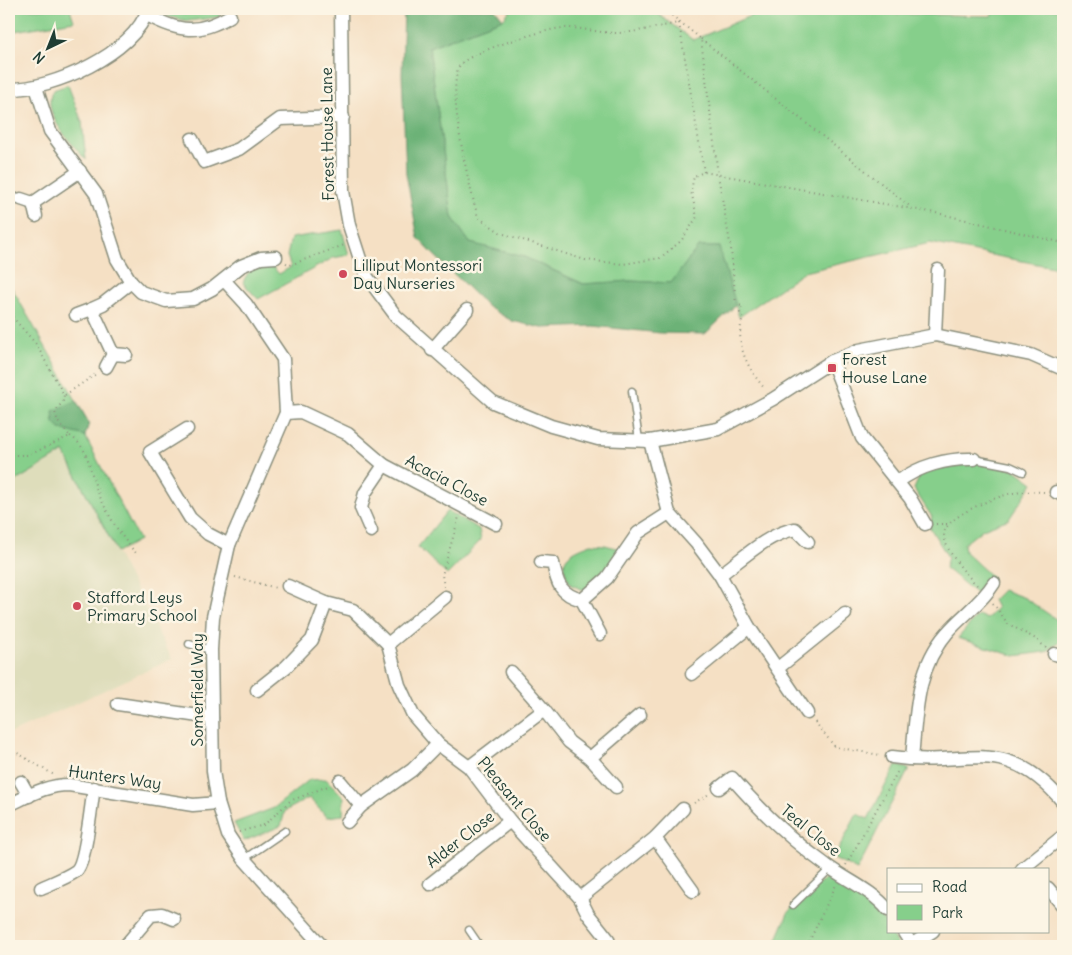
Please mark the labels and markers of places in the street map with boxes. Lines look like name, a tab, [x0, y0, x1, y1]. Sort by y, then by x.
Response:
place label: Lilliput Montessori Day Nurseries	[353, 255, 482, 293]
marker: Lilliput Montessori Day Nurseries	[337, 268, 349, 280]
place label: Forest House Lane	[842, 349, 927, 387]
marker: Forest House Lane	[826, 362, 838, 374]
place label: Stafford Leys Primary School	[87, 587, 197, 625]
marker: Stafford Leys Primary School	[71, 600, 83, 612]

